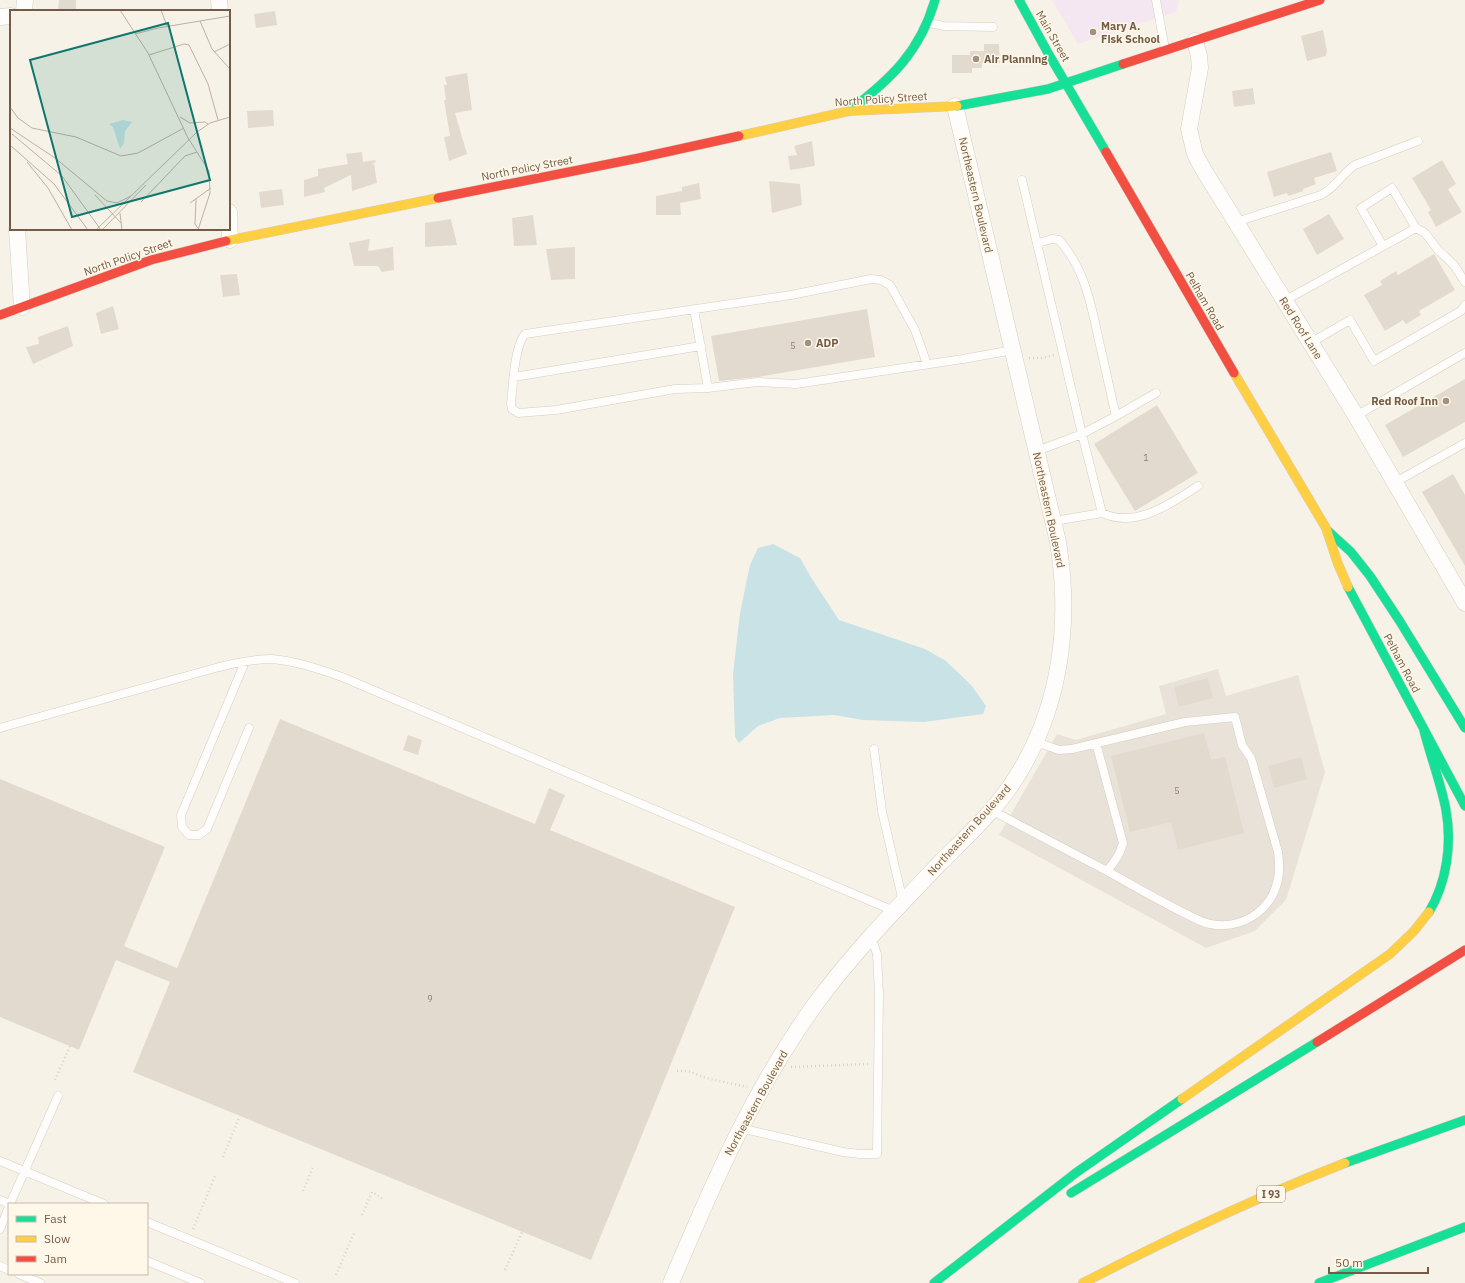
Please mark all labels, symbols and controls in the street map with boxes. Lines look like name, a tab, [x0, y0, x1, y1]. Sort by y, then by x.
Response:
street label: Main Street	[1033, 8, 1073, 64]
inset map	[10, 10, 230, 230]
place label: Mary A. Fisk School	[1101, 19, 1161, 46]
marker: Mary A. Fisk School	[1088, 27, 1098, 37]
place label: Air Planning	[984, 52, 1048, 66]
marker: Air Planning	[971, 54, 981, 64]
street label: North Policy Street	[834, 89, 928, 109]
street label: Northeastern Boulevard	[956, 136, 996, 254]
street label: North Policy Street	[480, 152, 574, 184]
street label: North Policy Street	[82, 235, 174, 279]
street label: Pelham Road	[1183, 269, 1227, 333]
street label: Red Roof Lane	[1276, 294, 1326, 362]
place label: ADP	[816, 336, 838, 350]
marker: ADP	[803, 338, 813, 348]
house number: 5	[790, 340, 796, 351]
place label: Red Roof Inn	[1371, 394, 1438, 408]
marker: Red Roof Inn	[1441, 396, 1451, 406]
street label: Northeastern Boulevard	[1030, 451, 1068, 569]
house number: 1	[1143, 452, 1149, 463]
street label: Pelham Road	[1381, 631, 1423, 695]
street label: Northeastern Boulevard	[924, 781, 1014, 879]
house number: 5	[1174, 785, 1180, 796]
house number: 9	[427, 993, 433, 1004]
street label: Northeastern Boulevard	[721, 1048, 791, 1158]
road number: I 93	[1257, 1186, 1285, 1202]
legend	[8, 1203, 148, 1275]
text: Fast	[44, 1211, 67, 1226]
text: Slow	[44, 1231, 70, 1246]
scale bar	[1329, 1249, 1428, 1275]
text: Jam	[44, 1251, 67, 1266]
text: 50 m	[1335, 1255, 1363, 1270]

